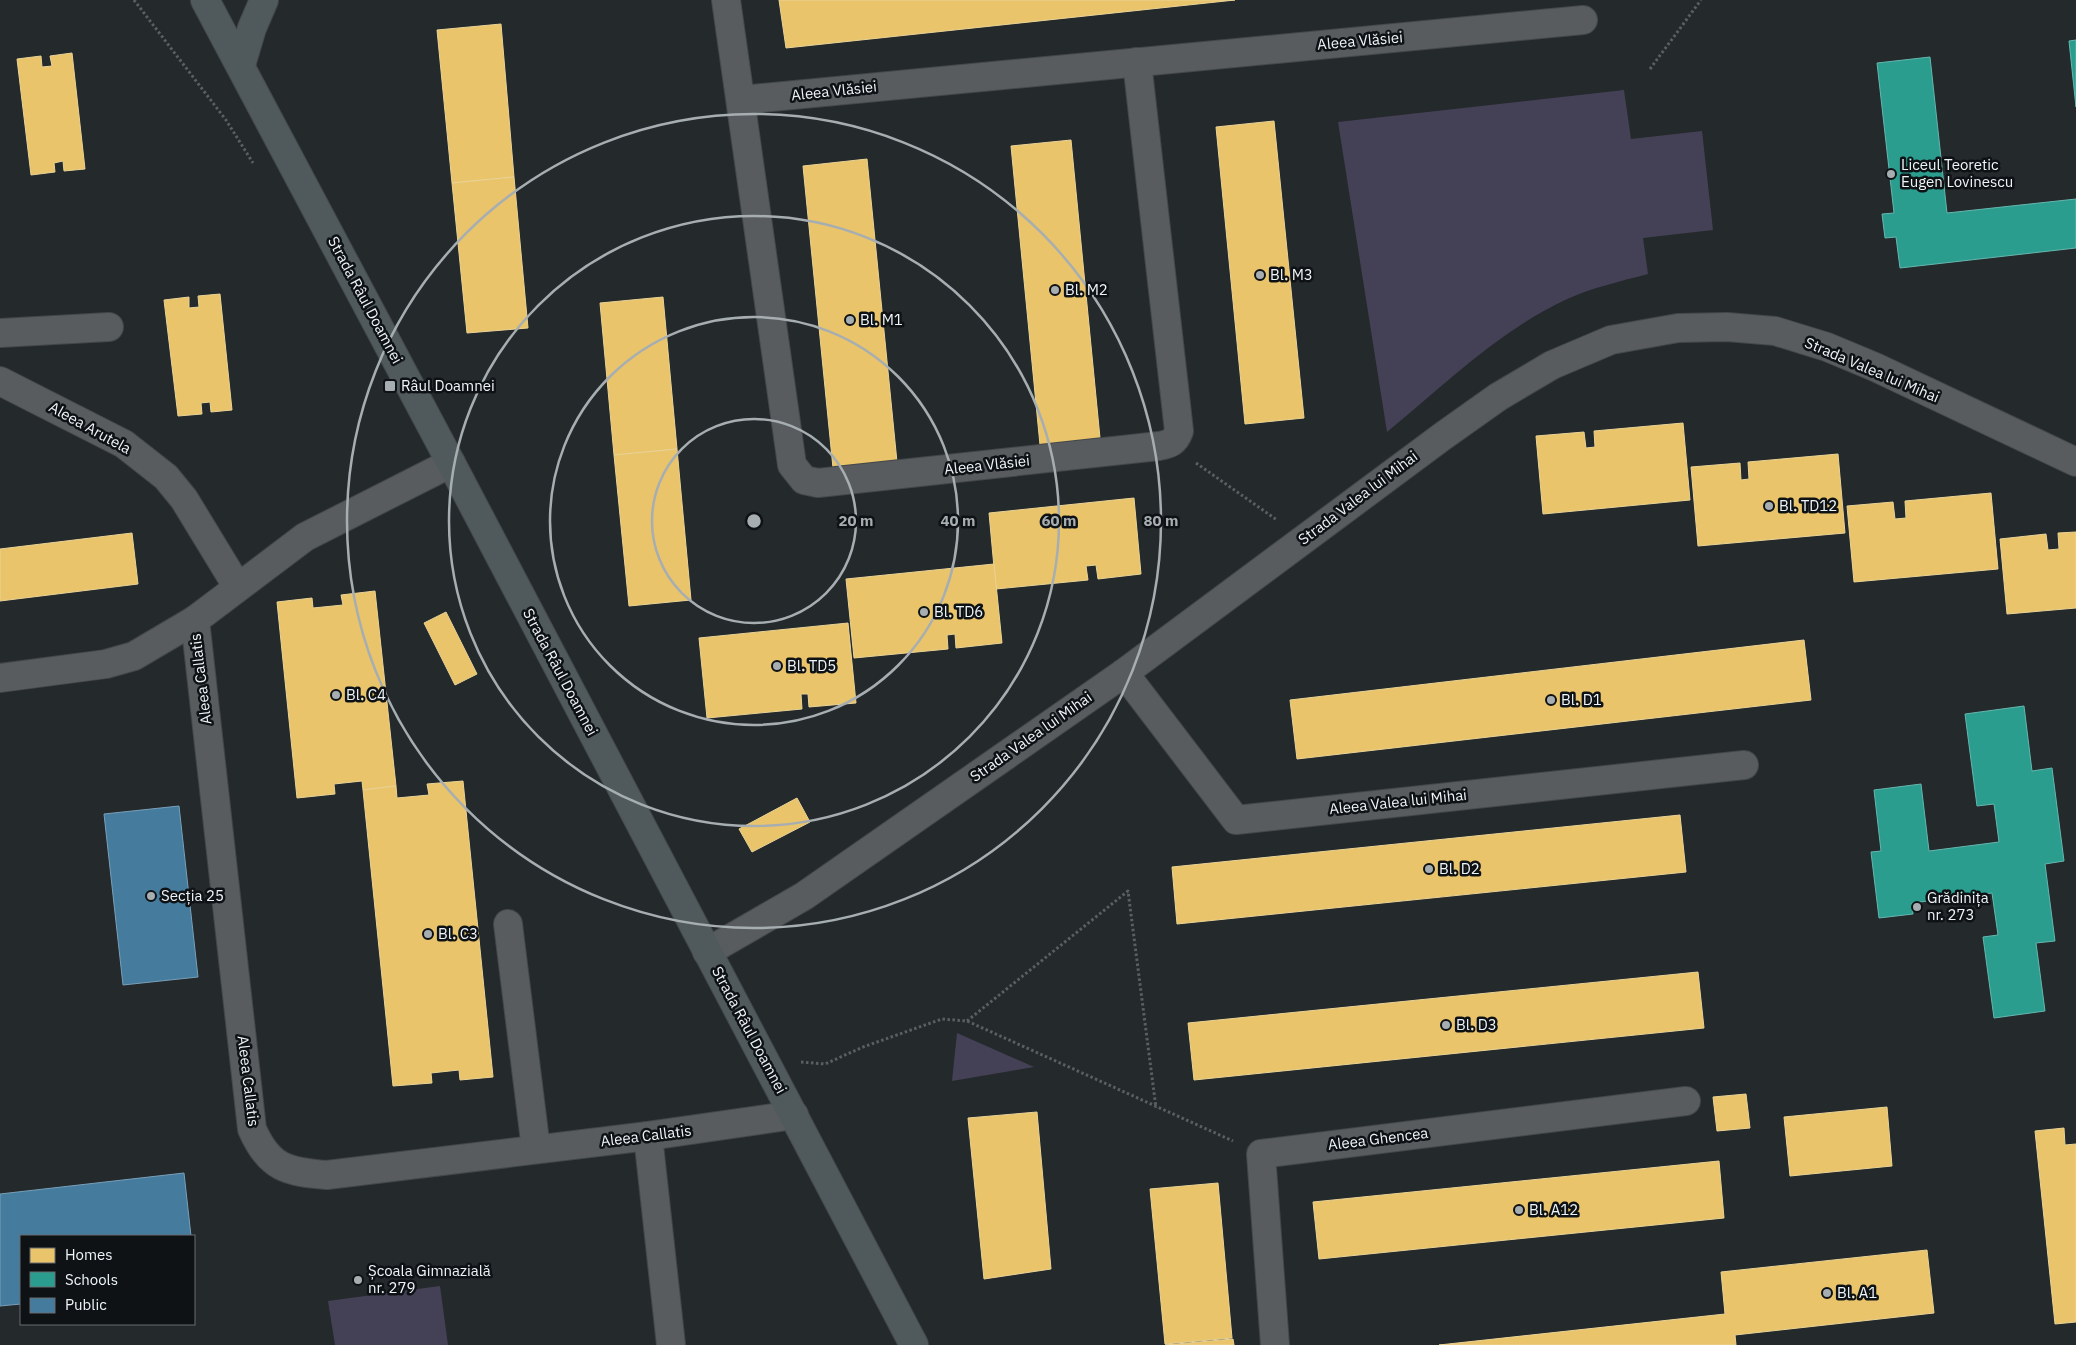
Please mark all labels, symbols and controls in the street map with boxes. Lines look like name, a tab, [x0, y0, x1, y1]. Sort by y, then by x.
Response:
street label: Aleea Vlăsiei	[1316, 27, 1404, 54]
street label: Aleea Vlăsiei	[790, 77, 878, 104]
place label: Liceul Teoretic Eugen Lovinescu	[1901, 155, 2013, 191]
marker: Liceul Teoretic Eugen Lovinescu	[1885, 168, 1897, 180]
street label: Strada Râul Doamnei	[324, 233, 407, 367]
place label: Bl. M3	[1270, 265, 1313, 284]
marker: Bl. M3	[1254, 269, 1266, 281]
place label: Bl. M2	[1065, 280, 1108, 299]
marker: Bl. M2	[1049, 284, 1061, 296]
place label: Bl. M1	[860, 310, 903, 329]
marker: Bl. M1	[844, 314, 856, 326]
street label: Strada Valea lui Mihai	[1802, 333, 1942, 406]
place label: Râul Doamnei	[401, 376, 495, 395]
marker: Râul Doamnei	[383, 379, 397, 393]
street label: Aleea Arutela	[46, 397, 135, 458]
street label: Strada Valea lui Mihai	[1294, 447, 1421, 549]
street label: Aleea Vlăsiei	[943, 451, 1031, 478]
place label: Bl. TD12	[1779, 496, 1837, 515]
marker: Bl. TD12	[1763, 500, 1775, 512]
text: 20 m	[839, 511, 873, 530]
text: 40 m	[941, 511, 975, 530]
text: 60 m	[1042, 511, 1076, 530]
text: 80 m	[1144, 511, 1178, 530]
centre of rings	[745, 512, 763, 530]
place label: Bl. TD6	[934, 602, 983, 621]
street label: Strada Râul Doamnei	[519, 605, 602, 739]
marker: Bl. TD6	[918, 606, 930, 618]
street label: Aleea Callatis	[186, 633, 216, 726]
place label: Bl. TD5	[787, 656, 836, 675]
marker: Bl. TD5	[771, 660, 783, 672]
place label: Bl. C4	[346, 685, 386, 704]
street label: Strada Valea lui Mihai	[966, 687, 1095, 786]
marker: Bl. C4	[330, 689, 342, 701]
place label: Bl. D1	[1561, 690, 1602, 709]
marker: Bl. D1	[1545, 694, 1557, 706]
street label: Aleea Valea lui Mihai	[1328, 785, 1468, 818]
place label: Bl. D2	[1439, 859, 1480, 878]
marker: Bl. D2	[1423, 863, 1435, 875]
place label: Secția 25	[161, 886, 224, 905]
place label: Grădinița nr. 273	[1927, 888, 1989, 924]
marker: Secția 25	[145, 890, 157, 902]
marker: Grădinița nr. 273	[1911, 901, 1923, 913]
place label: Bl. C3	[438, 924, 478, 943]
marker: Bl. C3	[422, 928, 434, 940]
street label: Strada Râul Doamnei	[708, 963, 791, 1097]
place label: Bl. D3	[1456, 1015, 1497, 1034]
marker: Bl. D3	[1440, 1019, 1452, 1031]
street label: Aleea Callatis	[233, 1034, 263, 1127]
street label: Aleea Callatis	[599, 1121, 692, 1151]
street label: Aleea Ghencea	[1327, 1123, 1429, 1154]
place label: Bl. A12	[1529, 1200, 1578, 1219]
marker: Bl. A12	[1513, 1204, 1525, 1216]
legend	[20, 1235, 195, 1325]
text: Homes	[65, 1245, 113, 1264]
place label: Școala Gimnazială nr. 279	[368, 1261, 491, 1297]
text: Schools	[65, 1270, 118, 1289]
marker: Școala Gimnazială nr. 279	[352, 1274, 364, 1286]
place label: Bl. A1	[1837, 1283, 1877, 1302]
marker: Bl. A1	[1821, 1287, 1833, 1299]
text: Public	[65, 1295, 107, 1314]

